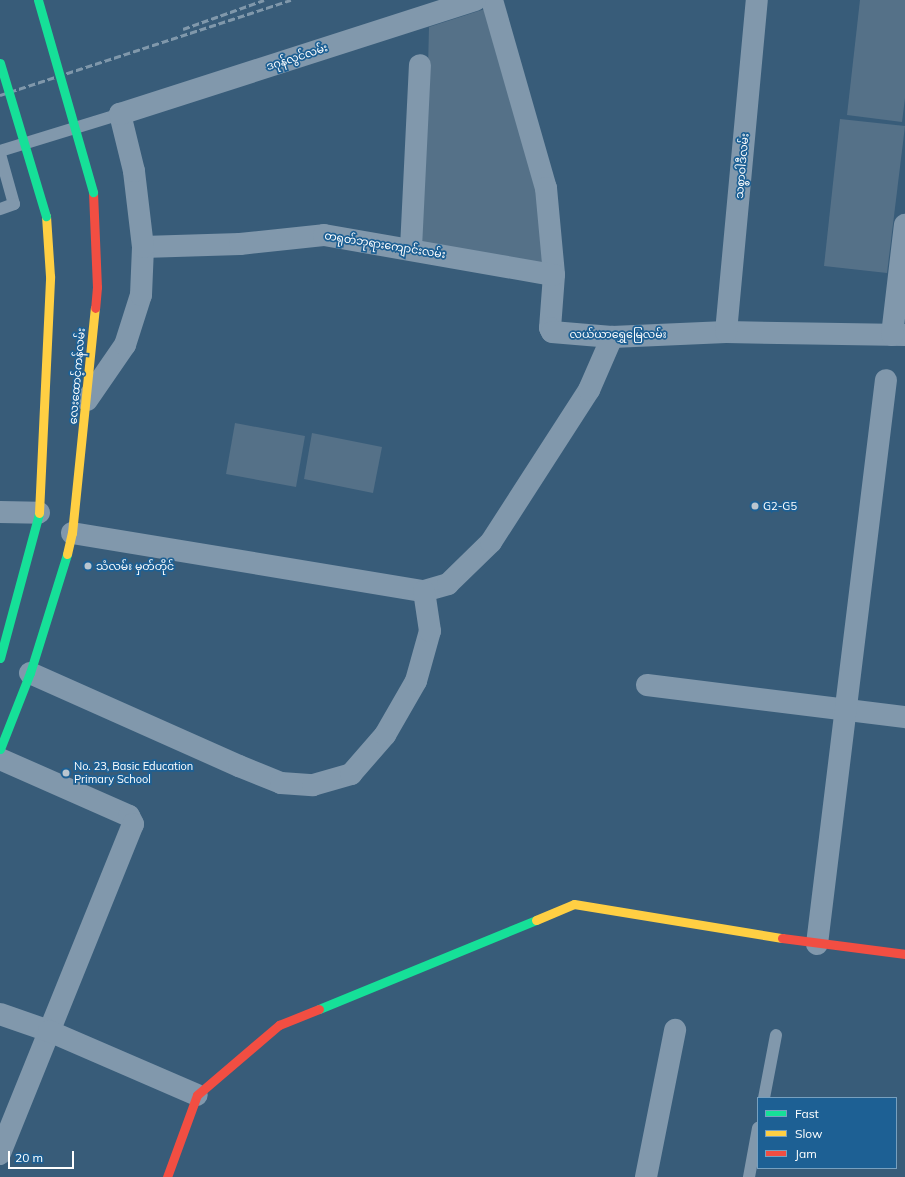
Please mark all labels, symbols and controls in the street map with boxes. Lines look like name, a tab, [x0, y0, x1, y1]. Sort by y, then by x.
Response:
street label: ဒဂုန်လွင်လမ်း	[265, 41, 329, 73]
street label: သစ္စာဝါဒီလမ်း	[733, 133, 751, 199]
street label: တရုတ်ဘုရားကျောင်းလမ်း	[323, 229, 447, 261]
street label: လေးထောင့်ကန်လမ်း	[66, 327, 88, 425]
street label: လယ်ယာရွှေမြေလမ်း	[570, 327, 666, 341]
place label: G2-G5	[763, 499, 797, 513]
marker: G2-G5	[750, 501, 760, 511]
place label: သံလမ်း မှတ်တိုင်	[96, 559, 174, 573]
marker: သံလမ်း မှတ်တိုင်	[83, 561, 93, 571]
place label: No. 23, Basic Education Primary School	[74, 760, 193, 786]
marker: No. 23, Basic Education Primary School	[61, 768, 71, 778]
legend	[757, 1097, 897, 1169]
text: Fast	[795, 1106, 819, 1121]
text: Slow	[795, 1126, 823, 1141]
scale bar	[10, 1143, 76, 1169]
text: Jam	[795, 1146, 817, 1161]
text: 20 m	[15, 1150, 43, 1165]

